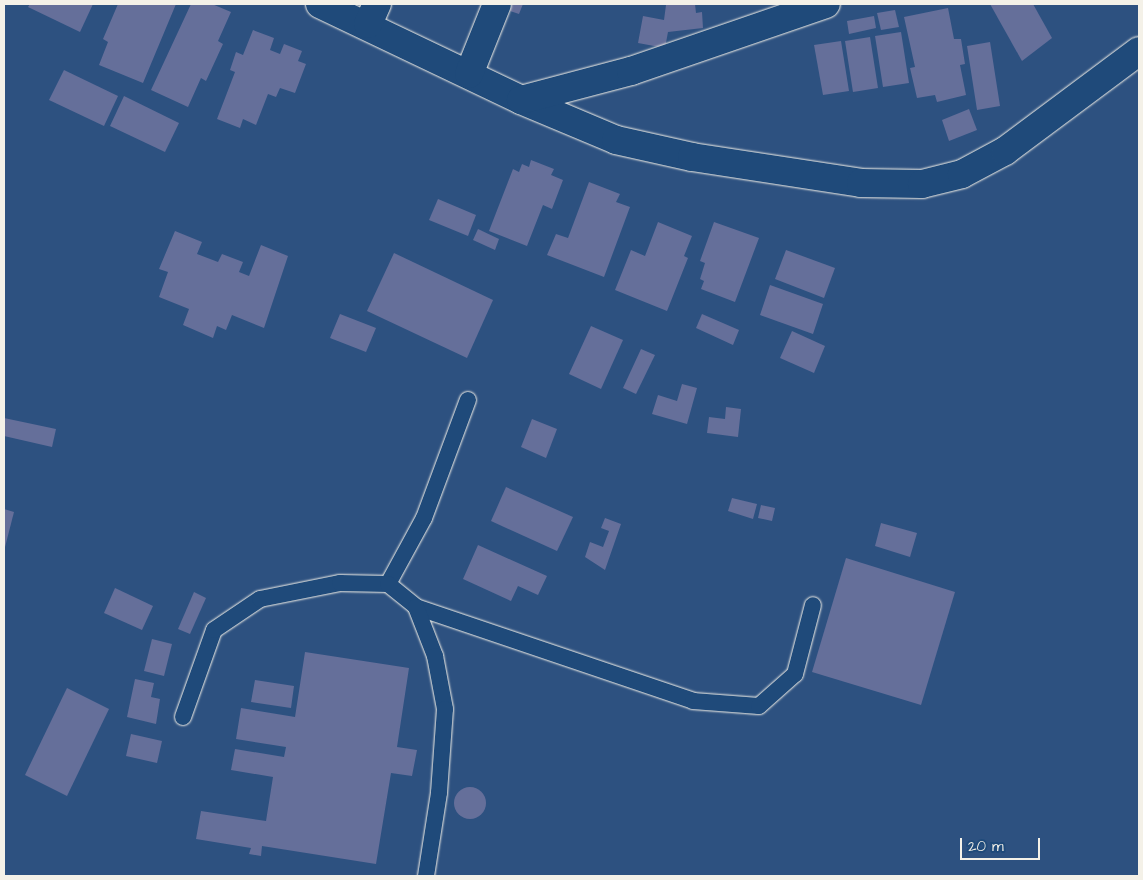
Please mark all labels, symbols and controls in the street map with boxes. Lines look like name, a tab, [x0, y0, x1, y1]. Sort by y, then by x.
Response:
scale bar	[963, 828, 1043, 860]
text: 20 m	[968, 836, 1004, 857]

